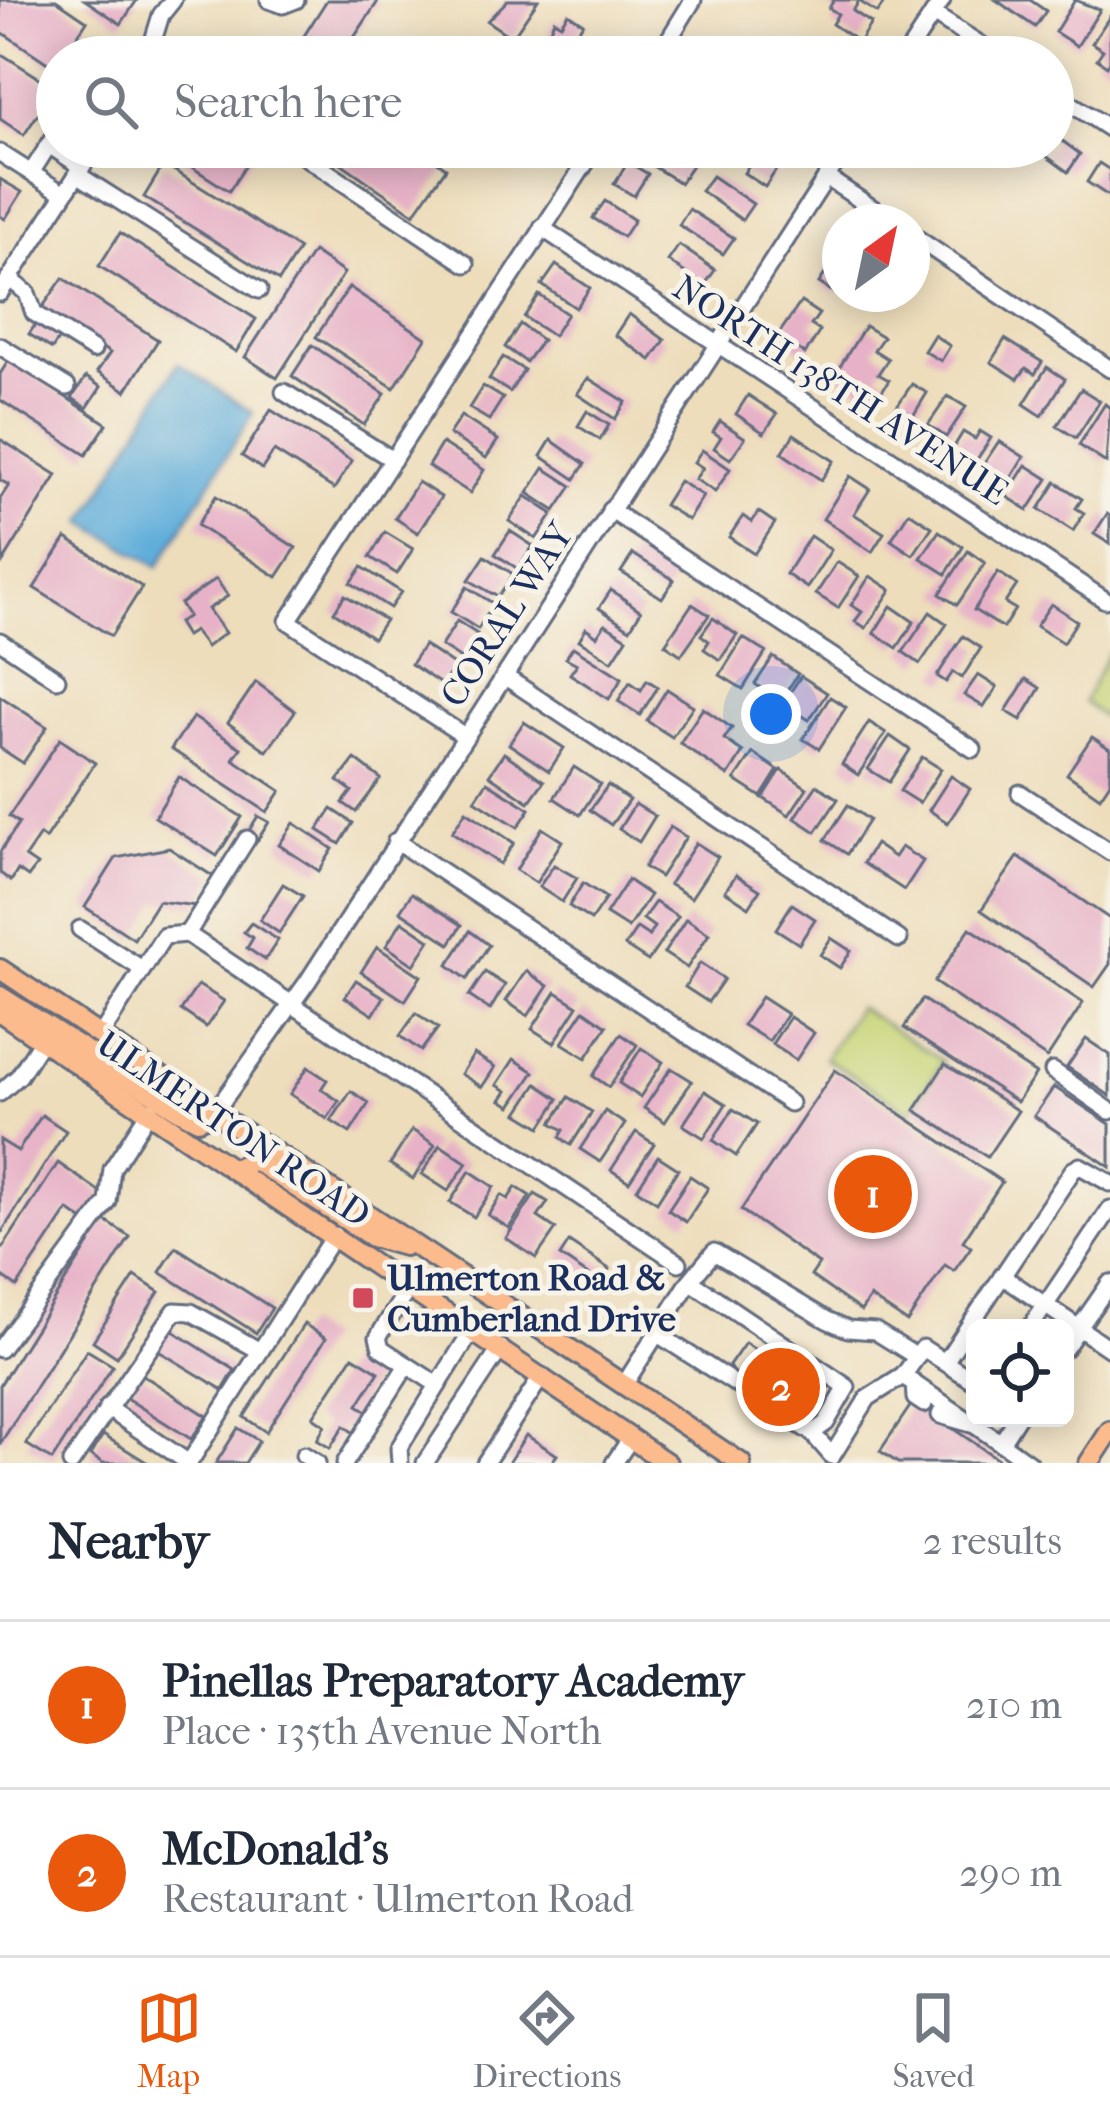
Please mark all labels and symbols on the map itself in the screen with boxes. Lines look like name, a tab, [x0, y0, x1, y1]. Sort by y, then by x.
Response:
north arrow	[822, 204, 930, 312]
street label: NORTH 138TH AVENUE	[665, 266, 1016, 514]
street label: CORAL WAY	[432, 513, 583, 714]
your location	[741, 684, 801, 744]
street label: ULMERTON ROAD	[89, 1022, 378, 1236]
pin: 1	[834, 1149, 912, 1239]
place label: Ulmerton Road & Cumberland Drive	[387, 1257, 676, 1340]
marker: Ulmerton Road & Cumberland Drive	[350, 1285, 376, 1311]
pin: 2	[742, 1342, 820, 1432]

